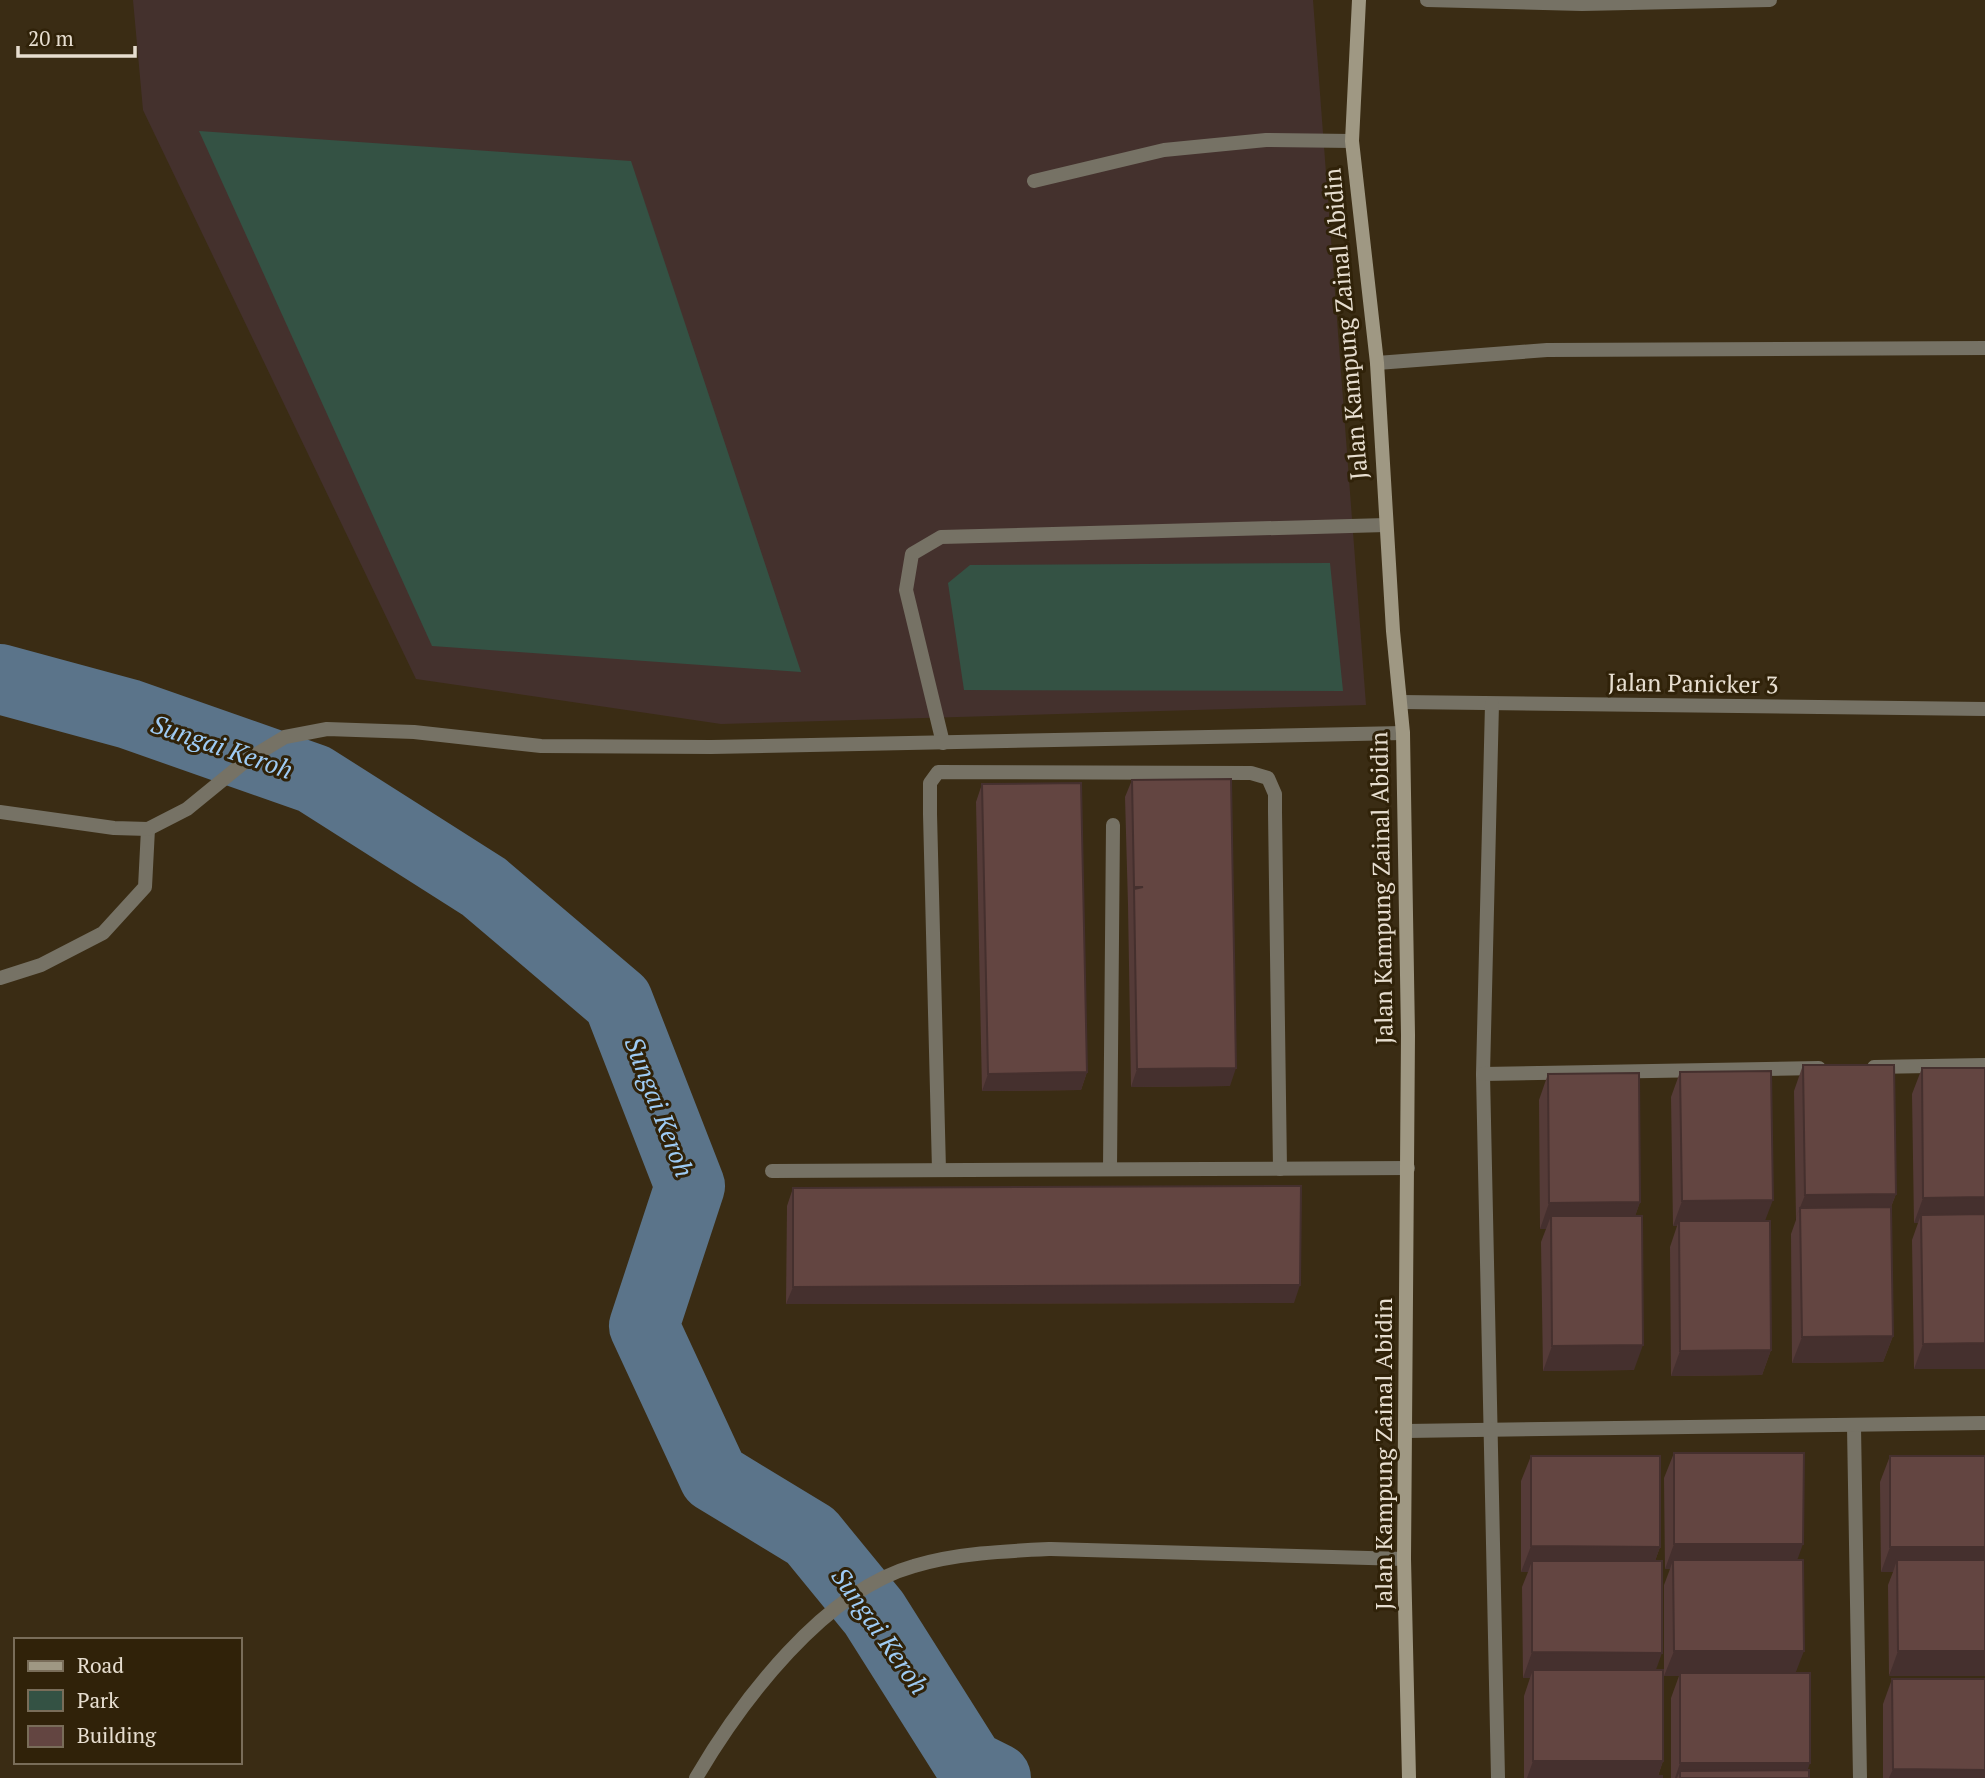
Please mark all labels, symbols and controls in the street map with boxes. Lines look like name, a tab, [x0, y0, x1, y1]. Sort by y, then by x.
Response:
scale bar	[18, 14, 135, 58]
text: 20 m	[28, 24, 74, 52]
street label: Jalan Kampung Zainal Abidin	[1315, 167, 1375, 481]
street label: Jalan Panicker 3	[1607, 666, 1779, 700]
water label: Sungai Keroh	[147, 706, 298, 786]
street label: Jalan Kampung Zainal Abidin	[1362, 731, 1400, 1045]
water label: Sungai Keroh	[618, 1032, 702, 1182]
street label: Jalan Kampung Zainal Abidin	[1367, 1298, 1399, 1610]
water label: Sungai Keroh	[825, 1560, 937, 1701]
legend	[14, 1638, 242, 1764]
text: Road	[77, 1651, 124, 1679]
text: Park	[77, 1686, 119, 1714]
text: Building	[77, 1721, 157, 1749]

